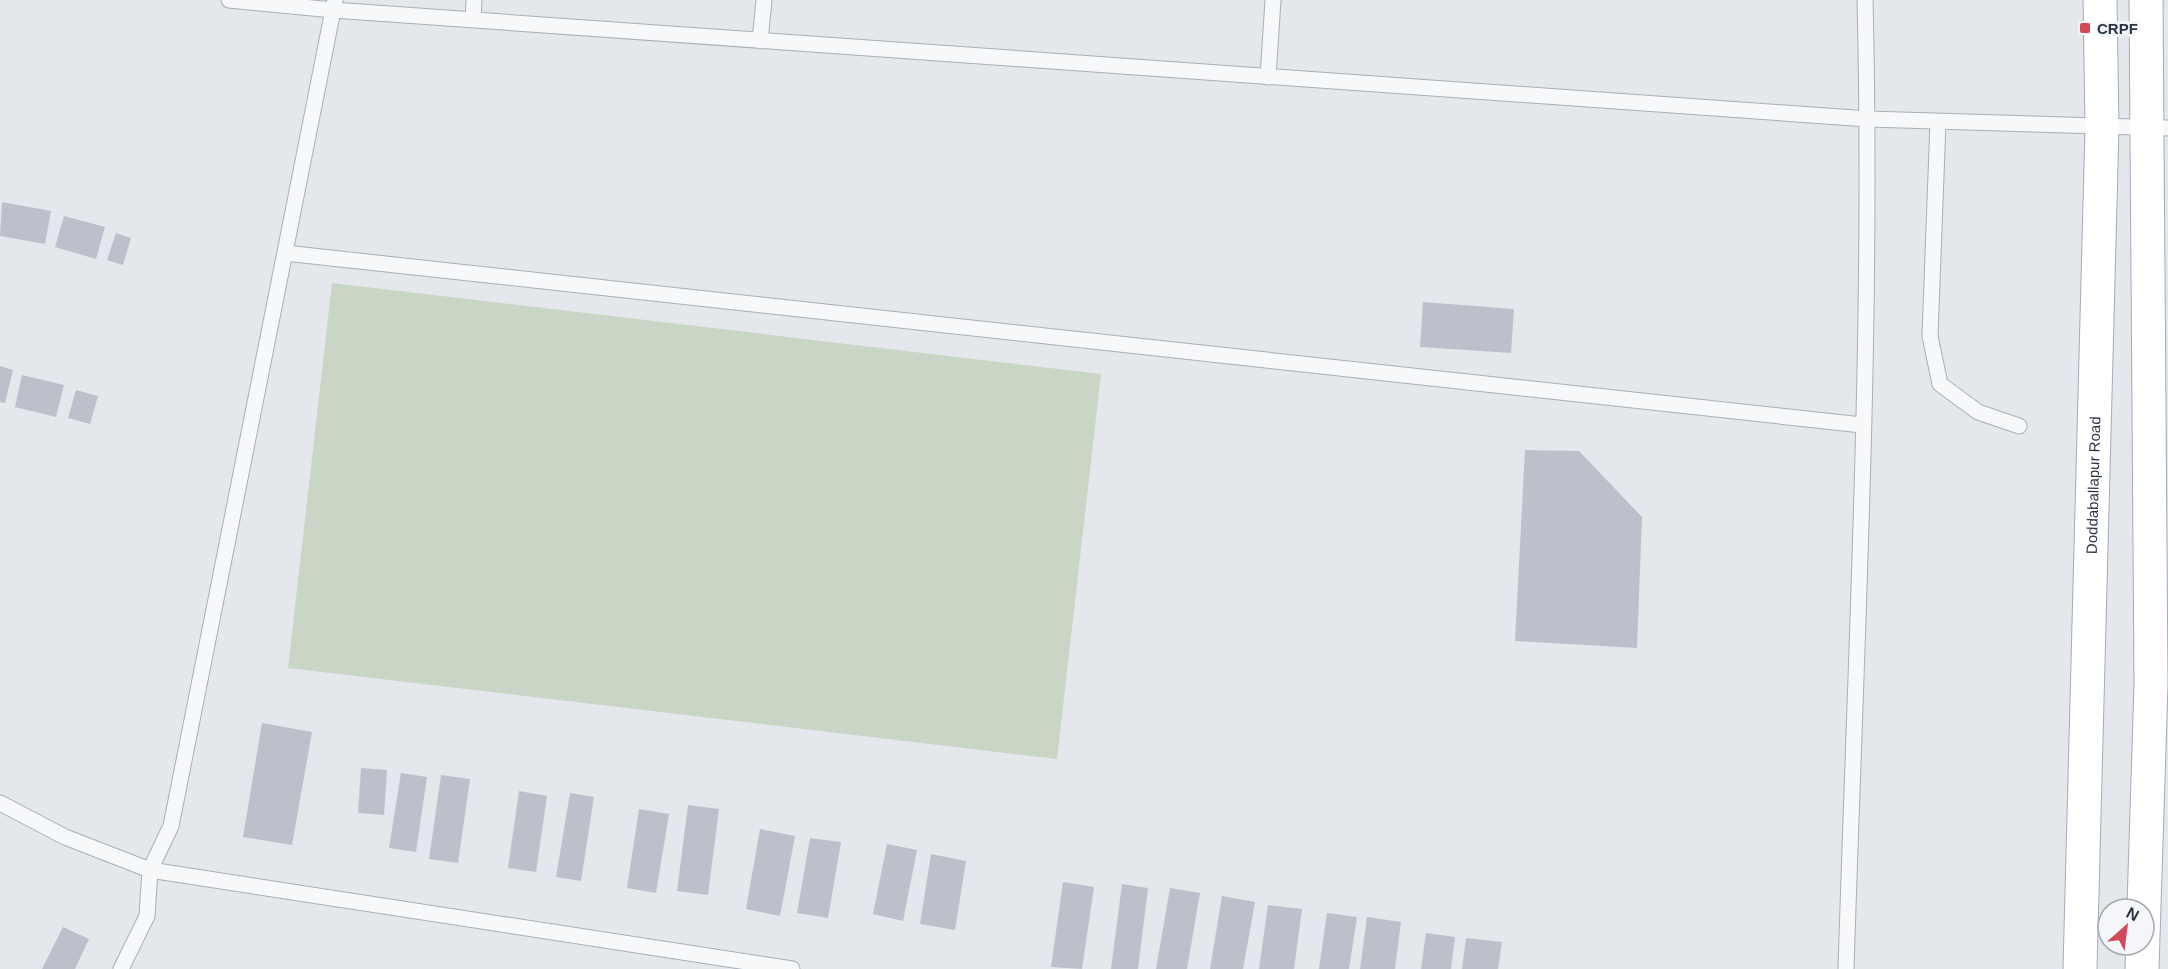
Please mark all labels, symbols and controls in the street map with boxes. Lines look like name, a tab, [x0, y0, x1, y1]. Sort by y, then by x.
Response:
place label: CRPF	[2097, 20, 2138, 37]
marker: CRPF	[2078, 21, 2092, 35]
street label: Doddaballapur Road	[2082, 416, 2103, 554]
north arrow	[2096, 897, 2156, 957]
text: N	[2124, 904, 2142, 924]

